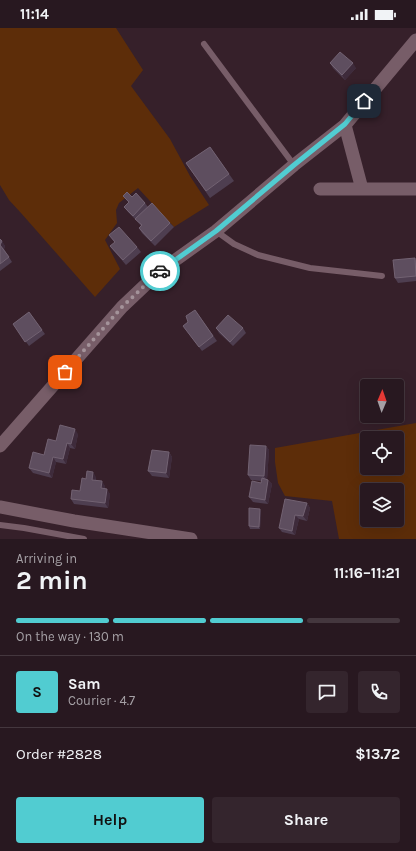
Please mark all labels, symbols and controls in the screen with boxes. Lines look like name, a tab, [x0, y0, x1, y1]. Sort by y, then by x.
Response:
text: 11:14	[20, 5, 49, 23]
pin	[347, 84, 381, 118]
icon: home	[353, 90, 375, 112]
courier	[140, 251, 180, 291]
icon: car	[149, 260, 171, 282]
pin	[48, 355, 82, 389]
icon: bag	[54, 361, 76, 383]
north arrow	[360, 379, 404, 423]
map controls	[360, 379, 404, 527]
button: locate	[360, 431, 404, 475]
button: layers	[360, 483, 404, 527]
text: Arriving in	[16, 551, 77, 566]
text: 11:16–11:21	[334, 564, 400, 582]
text: 2 min	[16, 565, 88, 596]
text: On the way · 130 m	[16, 629, 124, 644]
button: chat	[306, 671, 348, 713]
button: phone	[358, 671, 400, 713]
text: Sam	[68, 675, 101, 693]
text: S	[32, 683, 42, 701]
text: Courier · 4.7	[68, 693, 135, 708]
text: Order #2828	[16, 745, 102, 763]
text: $13.72	[355, 745, 400, 763]
button: Help	[16, 797, 204, 843]
button: Share	[212, 797, 400, 843]

